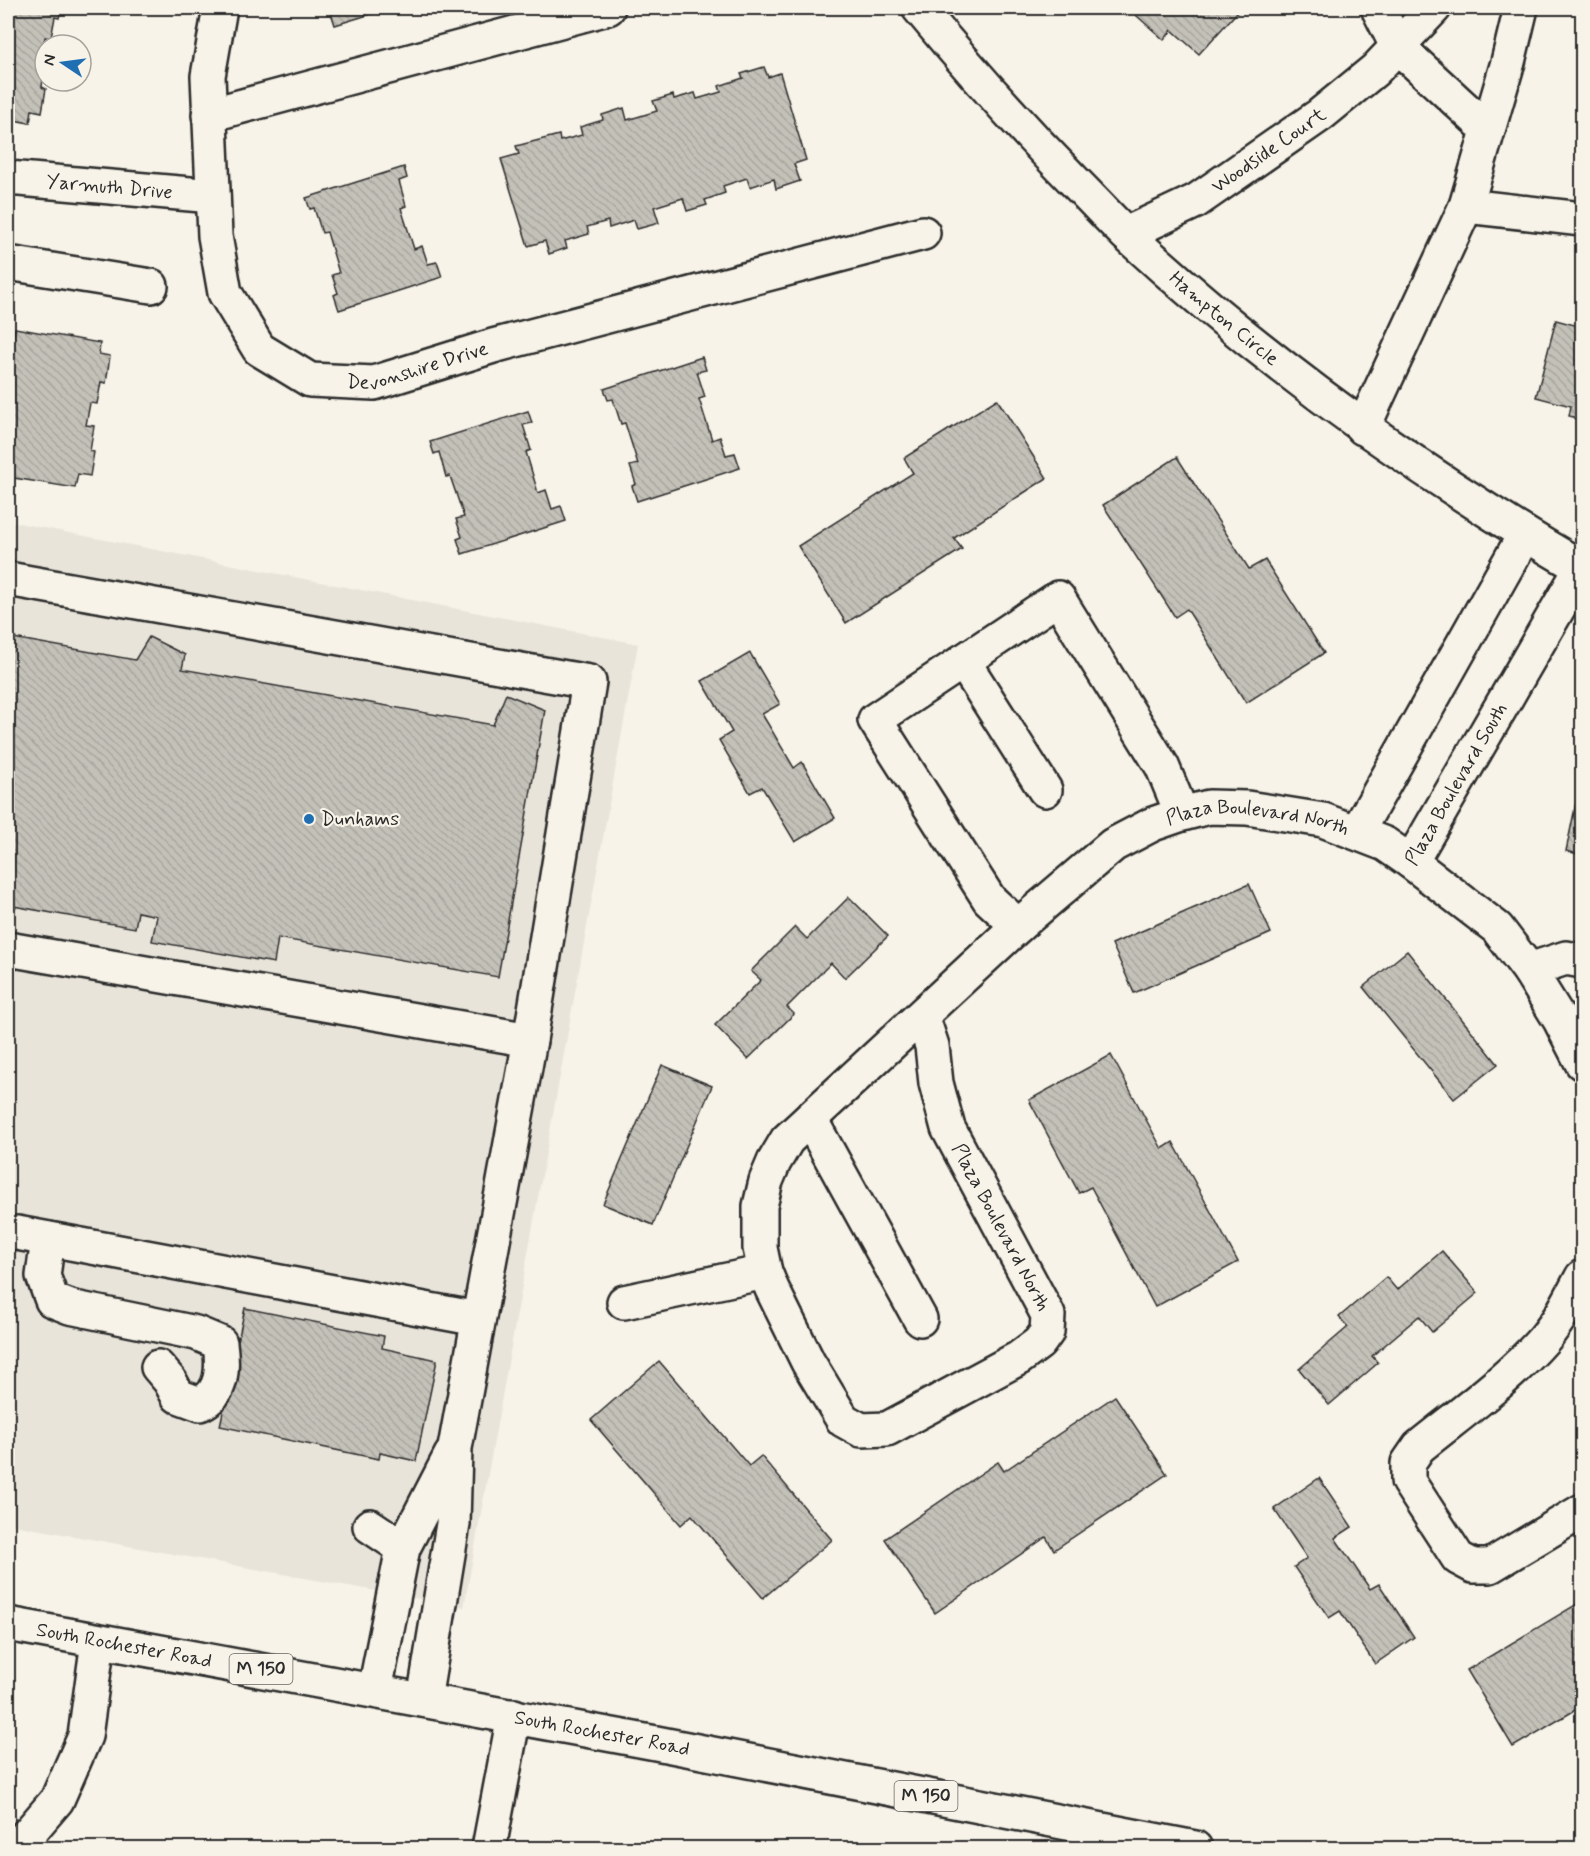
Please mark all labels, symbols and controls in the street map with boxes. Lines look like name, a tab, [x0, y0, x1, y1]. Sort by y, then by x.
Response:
north arrow	[33, 33, 93, 93]
text: N	[38, 52, 61, 68]
street label: Woodside Court	[1206, 101, 1332, 200]
street label: Yarmuth Drive	[45, 168, 174, 206]
street label: Hampton Circle	[1163, 265, 1285, 372]
street label: Devonshire Drive	[346, 335, 491, 397]
street label: Plaza Boulevard South	[1398, 698, 1514, 870]
street label: Plaza Boulevard North	[1162, 793, 1353, 842]
place label: Dunhams	[321, 806, 399, 833]
marker: Dunhams	[302, 812, 316, 826]
street label: Plaza Boulevard North	[945, 1139, 1057, 1316]
street label: South Rochester Road	[34, 1616, 214, 1675]
road number: M 150	[230, 1654, 292, 1684]
street label: South Rochester Road	[512, 1704, 692, 1763]
road number: M 150	[894, 1781, 958, 1811]

